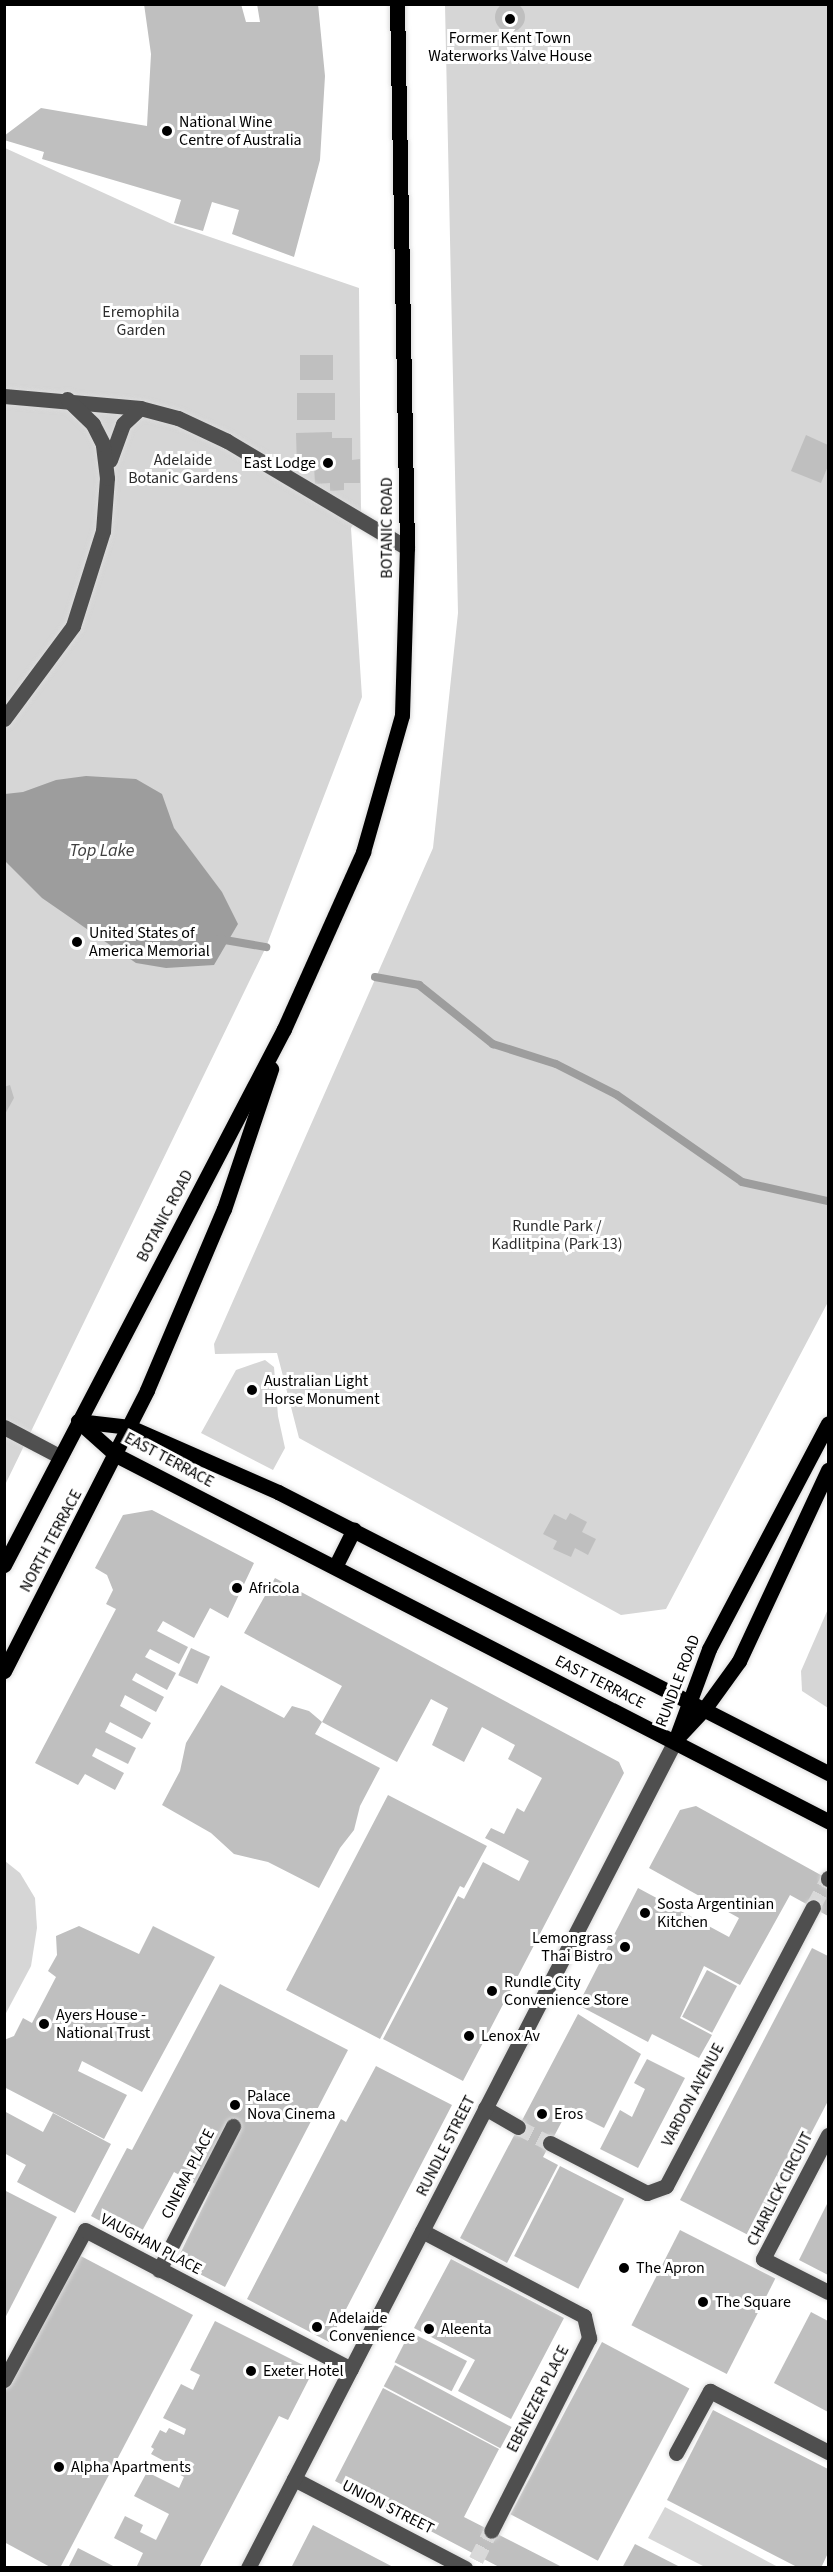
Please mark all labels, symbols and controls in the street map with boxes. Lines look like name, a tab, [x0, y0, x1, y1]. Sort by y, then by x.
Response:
marker: Former Kent Town Waterworks Valve House	[503, 12, 517, 26]
place label: Former Kent Town Waterworks Valve House	[428, 28, 592, 66]
place label: National Wine Centre of Australia	[179, 112, 302, 150]
marker: National Wine Centre of Australia	[160, 124, 174, 138]
park label: Eremophila Garden	[102, 302, 180, 340]
park label: Adelaide Botanic Gardens	[128, 450, 238, 488]
place label: East Lodge	[244, 453, 316, 473]
marker: East Lodge	[321, 456, 335, 470]
street label: BOTANIC ROAD	[377, 477, 397, 579]
water label: Top Lake	[70, 840, 134, 862]
place label: United States of America Memorial	[89, 923, 210, 961]
marker: United States of America Memorial	[70, 935, 84, 949]
street label: BOTANIC ROAD	[133, 1167, 197, 1265]
park label: Rundle Park / Kadlitpina (Park 13)	[491, 1216, 623, 1254]
place label: Australian Light Horse Monument	[264, 1371, 380, 1409]
marker: Australian Light Horse Monument	[245, 1383, 259, 1397]
street label: EAST TERRACE	[121, 1428, 217, 1492]
street label: NORTH TERRACE	[16, 1486, 86, 1596]
place label: Africola	[249, 1578, 299, 1598]
marker: Africola	[230, 1581, 244, 1595]
street label: RUNDLE ROAD	[652, 1632, 704, 1730]
street label: EAST TERRACE	[552, 1651, 648, 1713]
place label: Sosta Argentinian Kitchen	[657, 1894, 774, 1932]
marker: Sosta Argentinian Kitchen	[638, 1906, 652, 1920]
place label: Lemongrass Thai Bistro	[532, 1928, 613, 1966]
marker: Lemongrass Thai Bistro	[618, 1940, 632, 1954]
place label: Rundle City Convenience Store	[504, 1972, 629, 2010]
marker: Rundle City Convenience Store	[485, 1984, 499, 1998]
place label: Ayers House - National Trust	[56, 2005, 150, 2043]
marker: Ayers House - National Trust	[37, 2017, 51, 2031]
place label: Lenox Av	[481, 2026, 540, 2046]
marker: Lenox Av	[462, 2029, 476, 2043]
street label: VARDON AVENUE	[658, 2040, 728, 2150]
place label: Palace Nova Cinema	[247, 2086, 335, 2124]
street label: RUNDLE STREET	[412, 2092, 480, 2200]
marker: Palace Nova Cinema	[228, 2098, 242, 2112]
place label: Eros	[554, 2104, 583, 2124]
marker: Eros	[535, 2107, 549, 2121]
street label: CINEMA PLACE	[157, 2126, 219, 2222]
street label: CHARLICK CIRCUIT	[743, 2129, 817, 2249]
street label: VAUGHAN PLACE	[97, 2209, 205, 2279]
place label: The Apron	[636, 2258, 705, 2278]
marker: The Apron	[617, 2261, 631, 2275]
place label: The Square	[715, 2292, 791, 2312]
marker: The Square	[696, 2295, 710, 2309]
place label: Adelaide Convenience	[329, 2308, 415, 2346]
place label: Aleenta	[441, 2319, 492, 2339]
marker: Adelaide Convenience	[310, 2320, 324, 2334]
marker: Aleenta	[422, 2322, 436, 2336]
street label: EBENEZER PLACE	[503, 2342, 573, 2456]
place label: Exeter Hotel	[263, 2361, 343, 2381]
marker: Exeter Hotel	[244, 2364, 258, 2378]
place label: Alpha Apartments	[71, 2457, 191, 2477]
marker: Alpha Apartments	[52, 2460, 66, 2474]
street label: UNION STREET	[339, 2476, 437, 2538]

